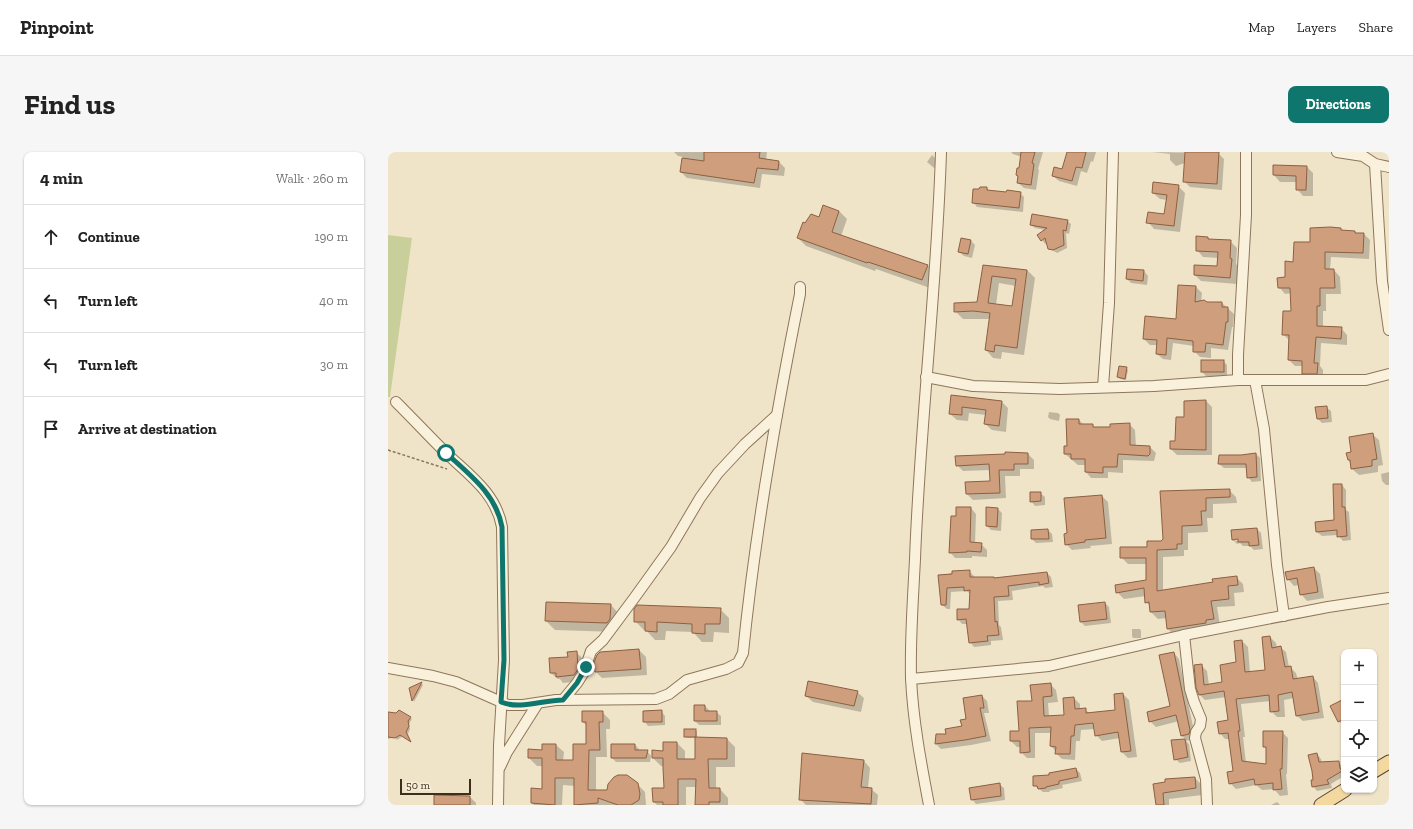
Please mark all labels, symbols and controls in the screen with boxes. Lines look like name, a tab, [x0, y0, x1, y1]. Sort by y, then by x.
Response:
text: Pinpoint	[20, 16, 94, 39]
text: Map	[1248, 19, 1275, 36]
text: Layers	[1297, 19, 1336, 36]
text: Share	[1358, 19, 1393, 36]
button: Directions	[1288, 86, 1389, 123]
text: Find us	[24, 88, 115, 121]
text: 4 min	[40, 168, 83, 188]
text: Walk · 260 m	[276, 171, 348, 186]
icon: ahead	[40, 226, 62, 248]
text: Continue	[78, 228, 140, 246]
text: 190 m	[314, 229, 348, 244]
icon: left	[40, 290, 62, 312]
text: Turn left	[78, 292, 138, 310]
text: 40 m	[319, 293, 348, 308]
icon: left	[40, 354, 62, 376]
text: Turn left	[78, 356, 138, 374]
text: 30 m	[320, 357, 348, 372]
icon: arrive	[40, 418, 62, 440]
text: Arrive at destination	[78, 420, 217, 438]
route start	[437, 444, 455, 462]
map controls	[1341, 649, 1377, 793]
button: +	[1341, 649, 1377, 685]
route end	[577, 658, 595, 676]
button: −	[1341, 685, 1377, 721]
button: locate	[1341, 721, 1377, 757]
button: layers	[1341, 757, 1377, 793]
scale bar	[400, 777, 471, 796]
text: 50 m	[406, 779, 430, 792]

